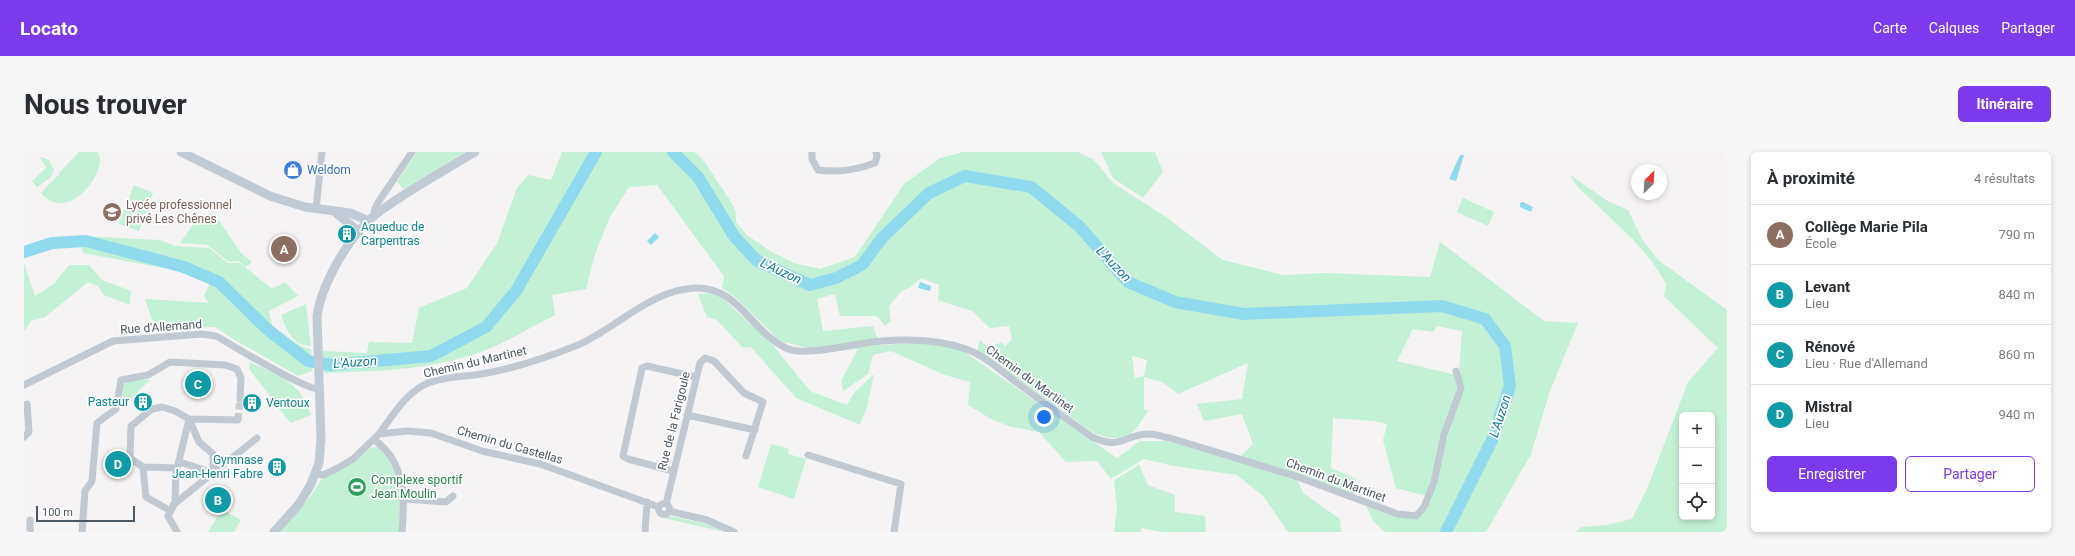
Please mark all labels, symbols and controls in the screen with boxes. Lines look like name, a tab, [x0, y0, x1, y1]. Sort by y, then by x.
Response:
text: Locato	[20, 17, 78, 40]
text: Carte	[1873, 20, 1907, 36]
text: Calques	[1929, 20, 1979, 36]
text: Partager	[2001, 20, 2055, 36]
button: Itinéraire	[1958, 86, 2051, 122]
text: Nous trouver	[24, 88, 187, 121]
shop icon: Weldom	[282, 159, 304, 181]
place label: Weldom	[307, 163, 351, 177]
north arrow	[1631, 164, 1667, 200]
text: À proximité	[1767, 168, 1855, 188]
text: 4 résultats	[1974, 171, 2035, 186]
place label: Lycée professionnel privé Les Chênes	[126, 198, 232, 226]
school or university icon: Lycée professionnel privé Les Chênes	[101, 201, 123, 223]
text: Collège Marie Pila	[1805, 218, 1928, 236]
place label: Aqueduc de Carpentras	[361, 220, 424, 248]
building icon: Aqueduc de Carpentras	[336, 223, 358, 245]
text: A	[1776, 227, 1784, 242]
text: 790 m	[1998, 227, 2035, 242]
pin: A	[271, 234, 297, 264]
text: École	[1805, 236, 1837, 251]
water label: L'Auzon	[1093, 243, 1135, 285]
water label: L'Auzon	[758, 255, 804, 287]
text: Levant	[1805, 278, 1850, 296]
text: B	[1776, 287, 1784, 302]
text: 840 m	[1998, 287, 2035, 302]
text: Lieu	[1805, 296, 1829, 311]
street label: Rue d'Allemand	[120, 317, 202, 337]
text: Rénové	[1805, 338, 1855, 356]
street label: Chemin du Martinet	[983, 342, 1077, 416]
street label: Chemin du Martinet	[422, 343, 528, 381]
text: C	[1776, 347, 1784, 362]
text: 860 m	[1998, 347, 2035, 362]
water label: L'Auzon	[333, 353, 377, 371]
text: Lieu · Rue d'Allemand	[1805, 356, 1928, 371]
pin: C	[185, 369, 211, 399]
street label: Rue de la Farigoule	[655, 370, 693, 472]
building icon: Pasteur	[132, 391, 154, 413]
building icon: Ventoux	[241, 392, 263, 414]
water label: L'Auzon	[1486, 393, 1514, 439]
place label: Pasteur	[88, 395, 129, 409]
place label: Ventoux	[266, 396, 310, 410]
text: Mistral	[1805, 398, 1852, 416]
your location	[1034, 407, 1054, 427]
text: D	[1776, 407, 1784, 422]
text: 940 m	[1998, 407, 2035, 422]
map controls	[1679, 412, 1715, 520]
button: +	[1679, 412, 1715, 448]
text: Lieu	[1805, 416, 1829, 431]
street label: Chemin du Castellas	[455, 423, 565, 467]
button: −	[1679, 448, 1715, 484]
pin: D	[105, 449, 131, 479]
place label: Gymnase Jean-Henri Fabre	[172, 453, 263, 481]
street label: Chemin du Martinet	[1284, 455, 1388, 505]
building icon: Gymnase Jean-Henri Fabre	[266, 456, 288, 478]
button: Enregistrer	[1767, 456, 1897, 492]
button: Partager	[1905, 456, 2035, 492]
place label: Complexe sportif Jean Moulin	[371, 473, 463, 501]
sports icon: Complexe sportif Jean Moulin	[346, 476, 368, 498]
button: locate	[1679, 484, 1715, 520]
pin: B	[205, 485, 231, 515]
scale bar	[36, 504, 135, 523]
text: 100 m	[42, 506, 73, 519]

